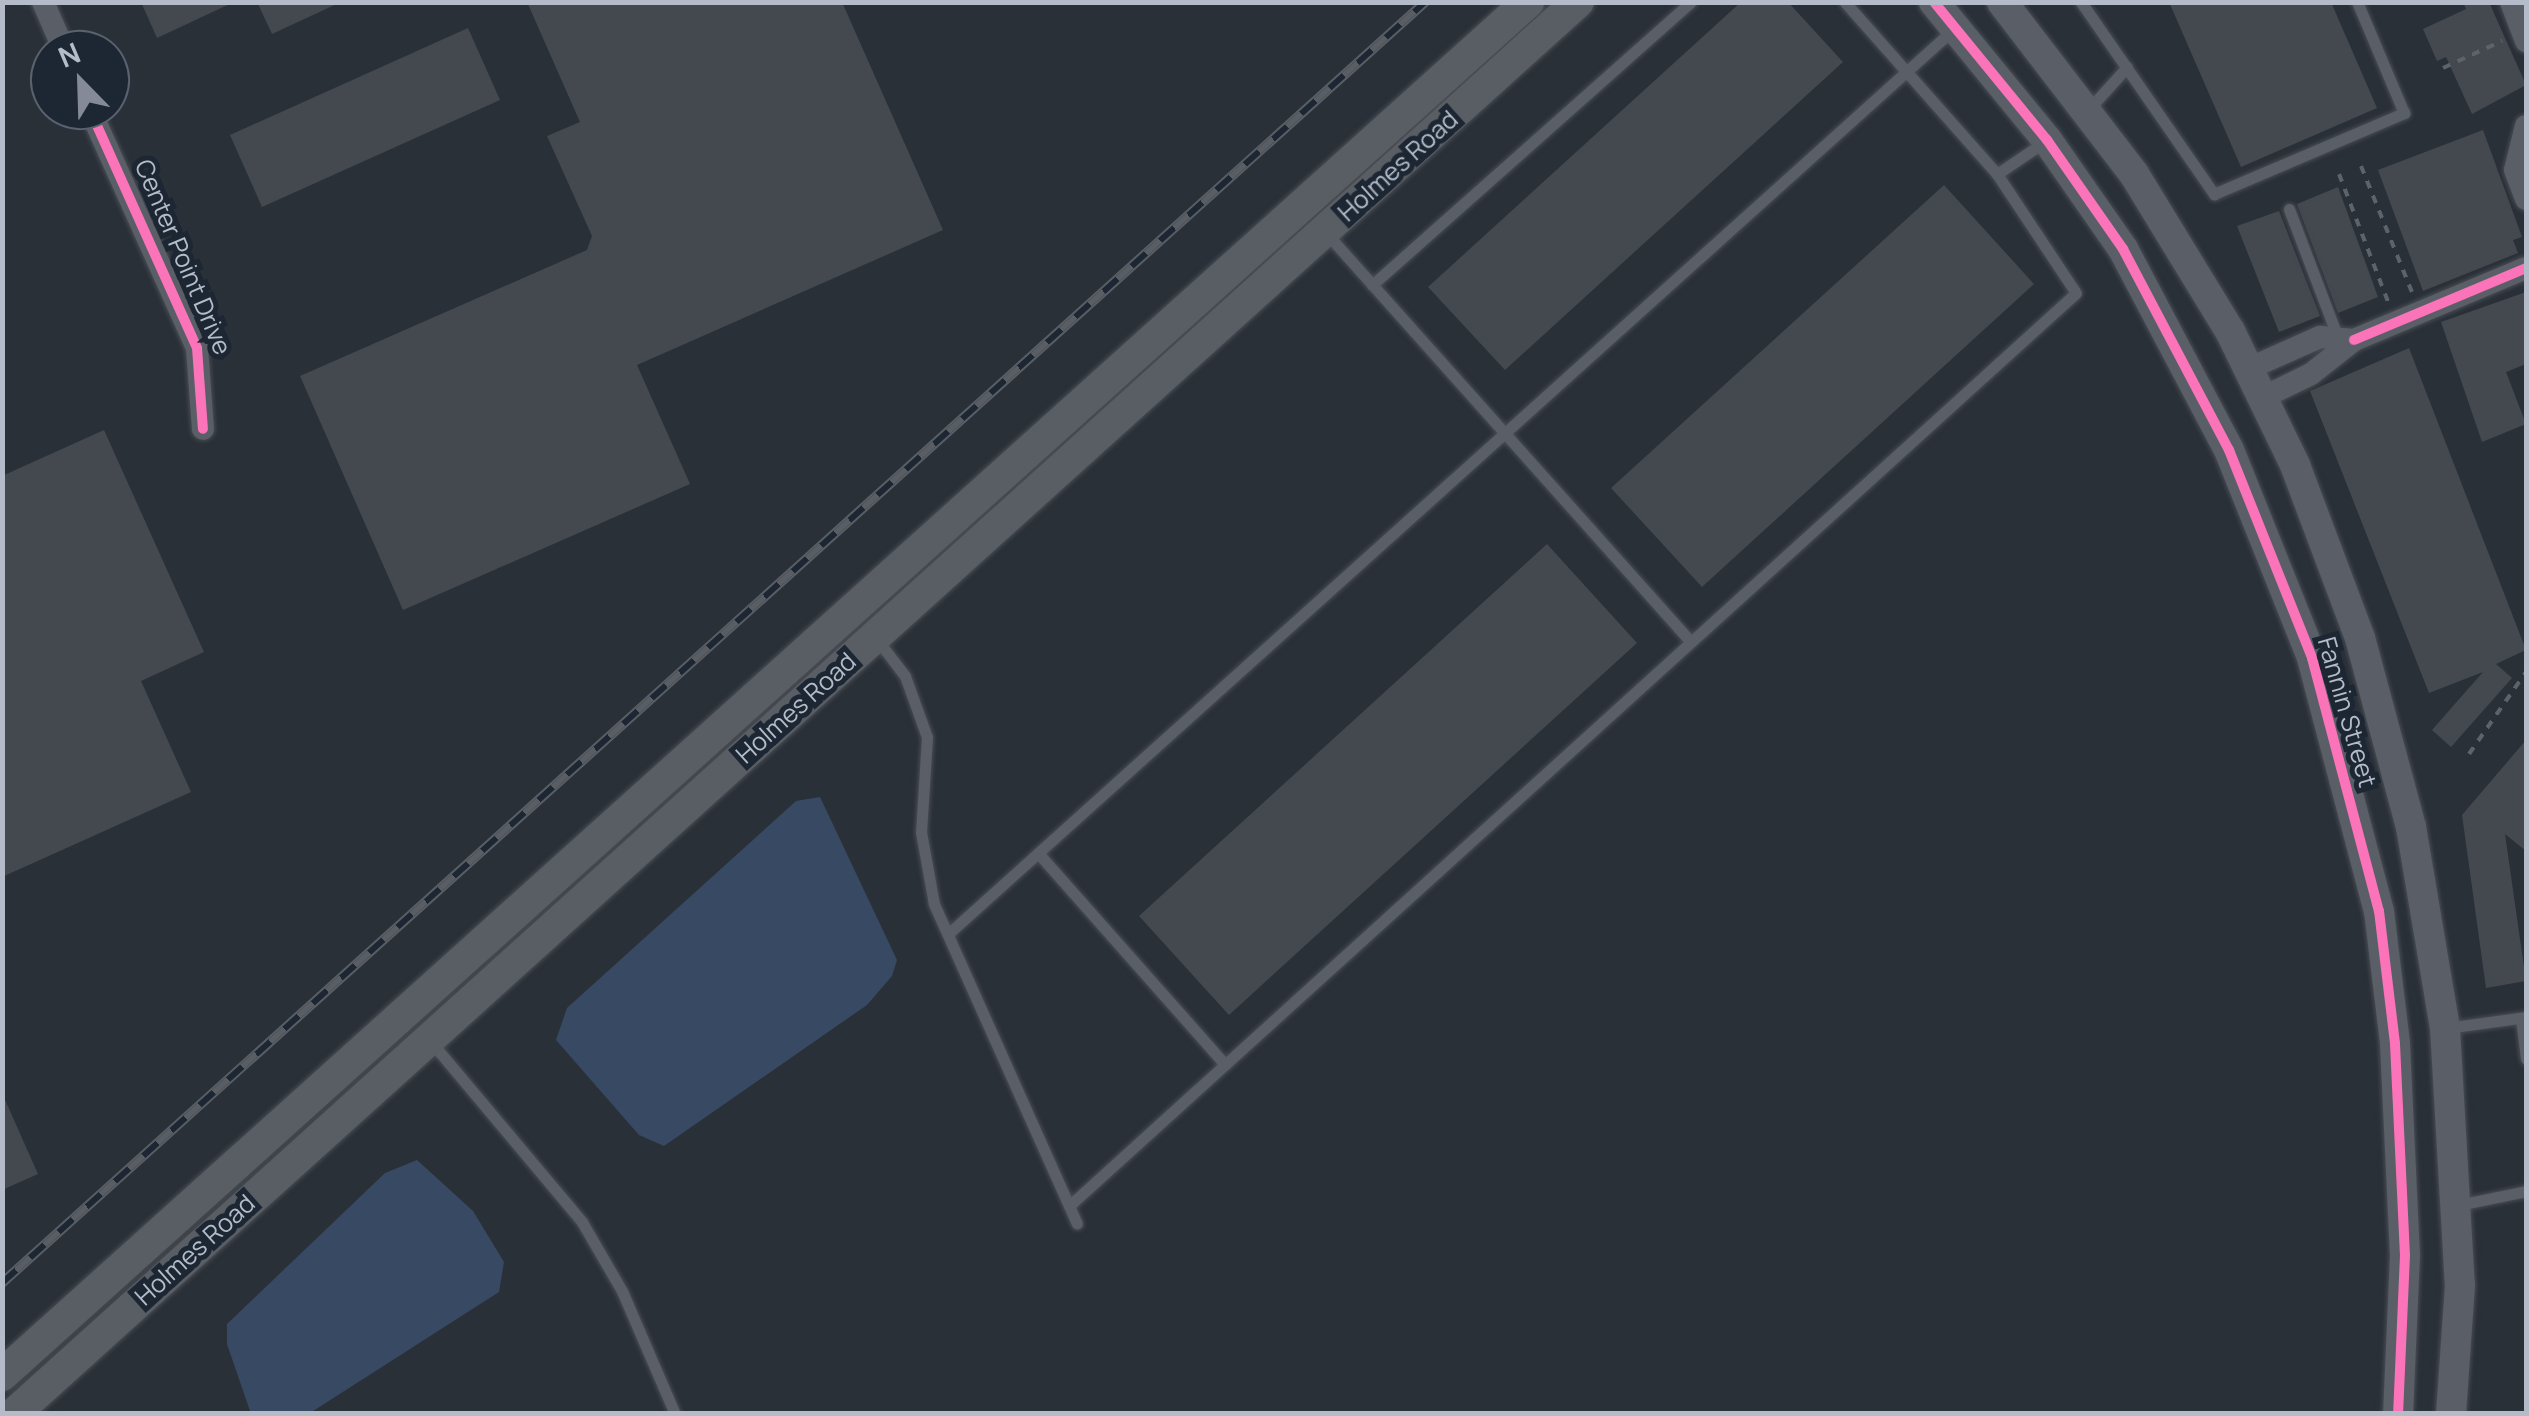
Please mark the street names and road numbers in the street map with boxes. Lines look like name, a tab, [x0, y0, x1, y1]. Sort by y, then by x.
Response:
street label: Holmes Road	[1332, 104, 1464, 228]
street label: Center Point Drive	[128, 155, 238, 359]
street label: Fannin Street	[2311, 633, 2383, 791]
street label: Holmes Road	[730, 646, 862, 770]
street label: Holmes Road	[129, 1188, 261, 1312]

